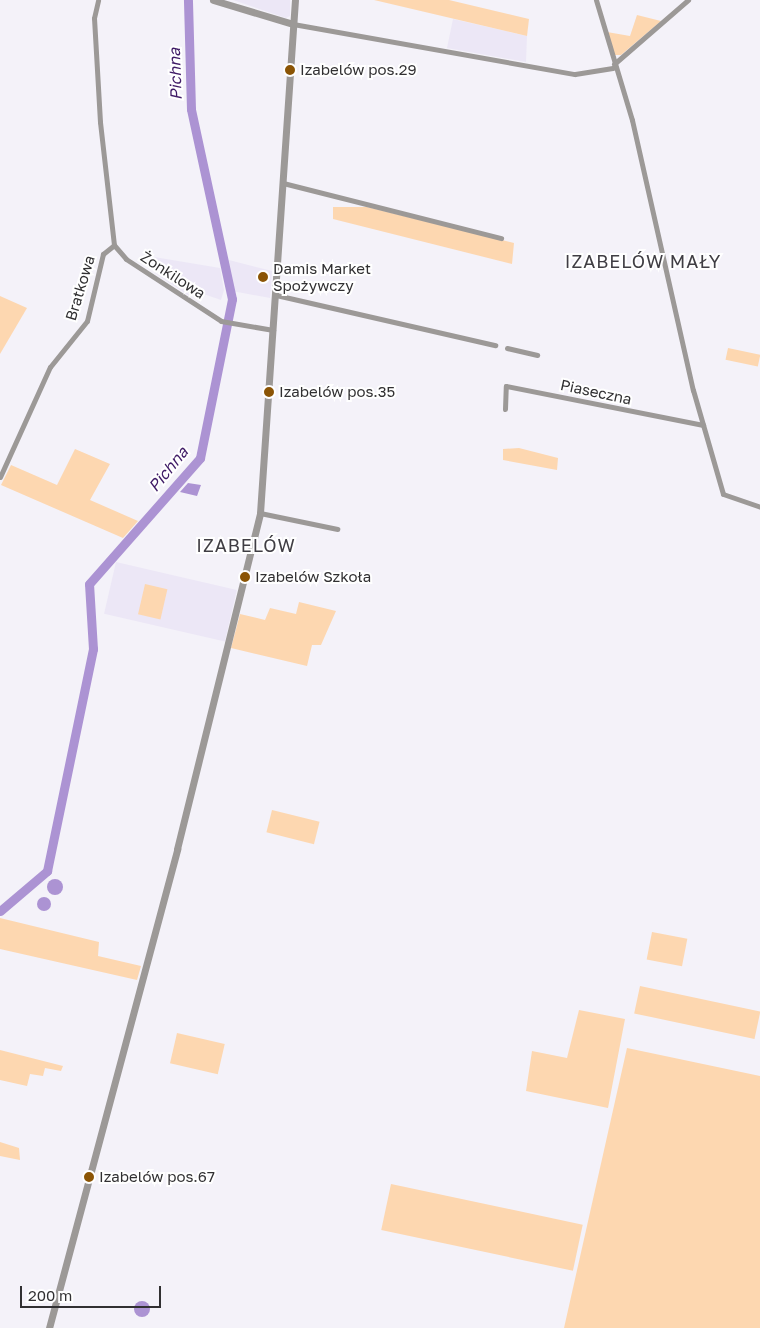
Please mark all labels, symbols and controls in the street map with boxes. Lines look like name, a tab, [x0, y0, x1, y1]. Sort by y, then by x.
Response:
water label: Pichna	[164, 48, 186, 100]
place label: Izabelów pos.29	[300, 61, 417, 79]
marker: Izabelów pos.29	[284, 64, 296, 76]
street label: Żonkilowa	[137, 248, 209, 302]
district label: IZABELÓW MAŁY	[563, 250, 723, 272]
street label: Bratkowa	[62, 253, 98, 323]
place label: Damis Market Spożywczy	[273, 259, 371, 294]
marker: Damis Market Spożywczy	[257, 271, 269, 283]
street label: Piaseczna	[559, 376, 633, 408]
place label: Izabelów pos.35	[279, 383, 395, 401]
marker: Izabelów pos.35	[263, 386, 275, 398]
water label: Pichna	[144, 443, 192, 495]
district label: IZABELÓW	[195, 534, 297, 556]
place label: Izabelów Szkoła	[255, 568, 371, 586]
marker: Izabelów Szkoła	[239, 571, 251, 583]
place label: Izabelów pos.67	[99, 1168, 215, 1186]
marker: Izabelów pos.67	[83, 1171, 95, 1183]
scale bar	[22, 1276, 164, 1308]
text: 200 m	[28, 1286, 72, 1304]

